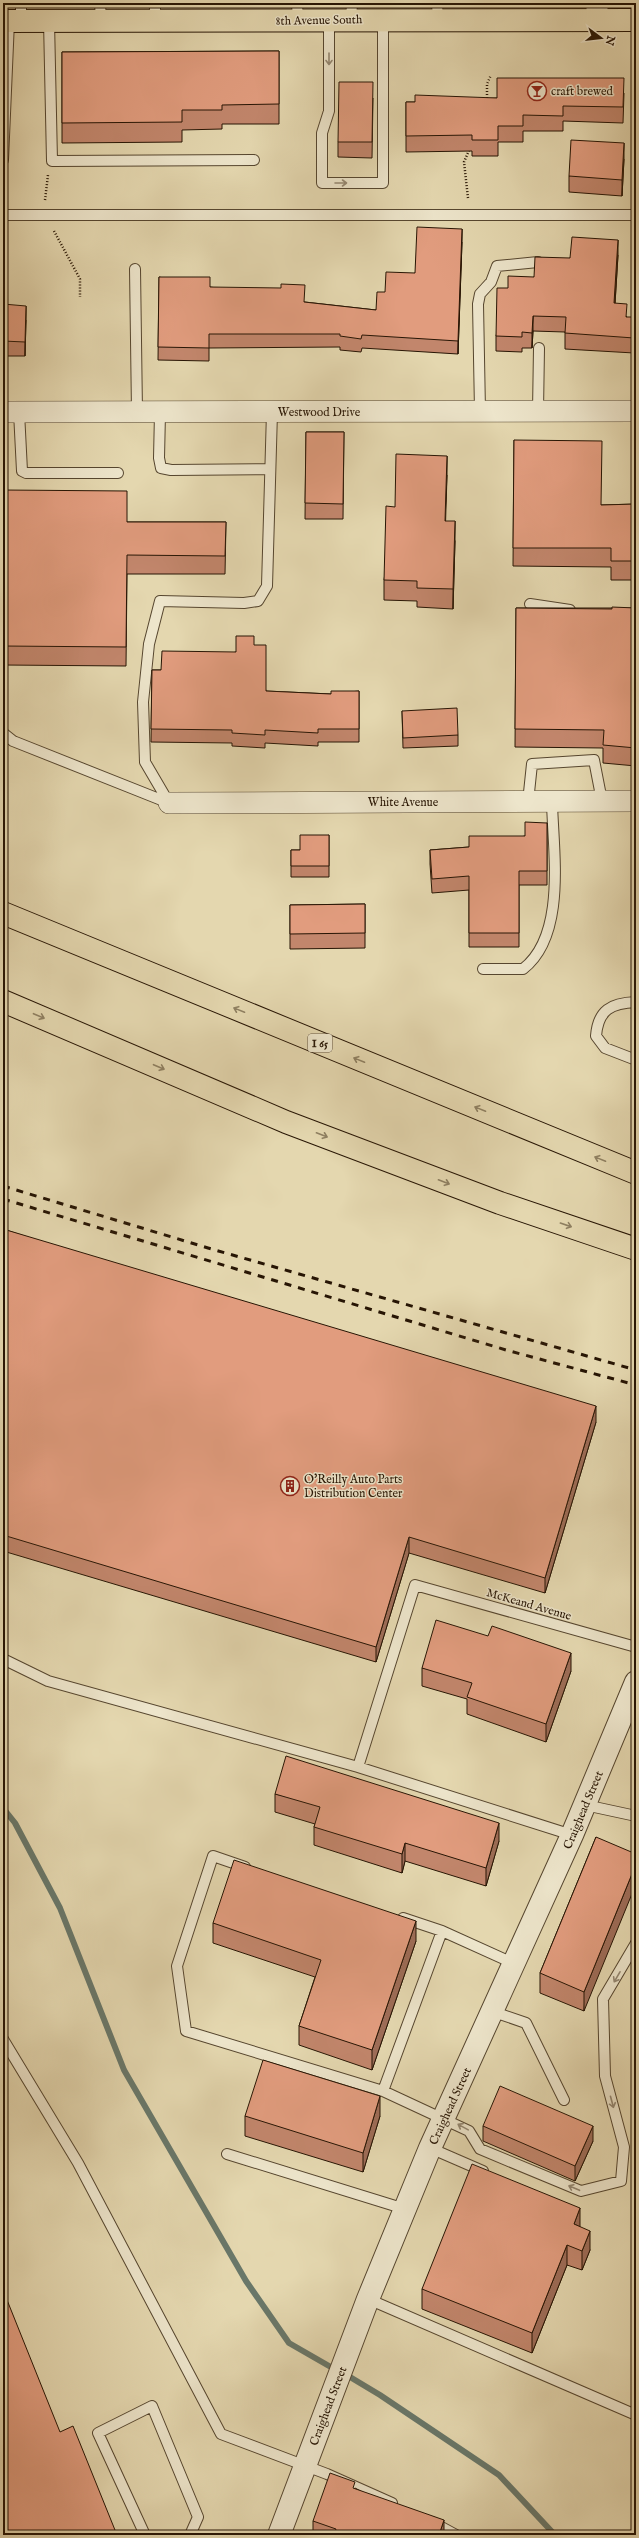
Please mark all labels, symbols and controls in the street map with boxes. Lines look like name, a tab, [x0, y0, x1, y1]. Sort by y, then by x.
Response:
street label: 8th Avenue South	[276, 12, 363, 29]
north arrow	[581, 18, 621, 58]
text: N	[602, 33, 618, 47]
one-way arrow	[325, 52, 333, 65]
bar icon: craft brewed	[526, 80, 548, 102]
place label: craft brewed	[551, 84, 613, 99]
one-way arrow	[334, 179, 347, 187]
street label: Westwood Drive	[278, 405, 361, 420]
street label: White Avenue	[368, 795, 439, 810]
one-way arrow	[234, 1006, 246, 1014]
one-way arrow	[32, 1013, 44, 1020]
road number: I 65	[308, 1034, 332, 1052]
one-way arrow	[354, 1055, 366, 1063]
one-way arrow	[152, 1064, 164, 1071]
one-way arrow	[474, 1105, 486, 1113]
one-way arrow	[316, 1132, 328, 1140]
one-way arrow	[594, 1154, 606, 1162]
one-way arrow	[437, 1178, 449, 1186]
one-way arrow	[560, 1222, 572, 1230]
place label: O'Reilly Auto Parts Distribution Center	[304, 1472, 403, 1501]
building icon: O'Reilly Auto Parts Distribution Center	[279, 1475, 301, 1497]
street label: McKeand Avenue	[485, 1585, 574, 1624]
street label: Craighead Street	[560, 1769, 607, 1852]
one-way arrow	[612, 1971, 620, 1983]
street label: Craighead Street	[426, 2065, 475, 2147]
one-way arrow	[609, 2096, 616, 2109]
one-way arrow	[457, 2123, 469, 2131]
one-way arrow	[569, 2184, 581, 2192]
street label: Craighead Street	[306, 2364, 350, 2448]

